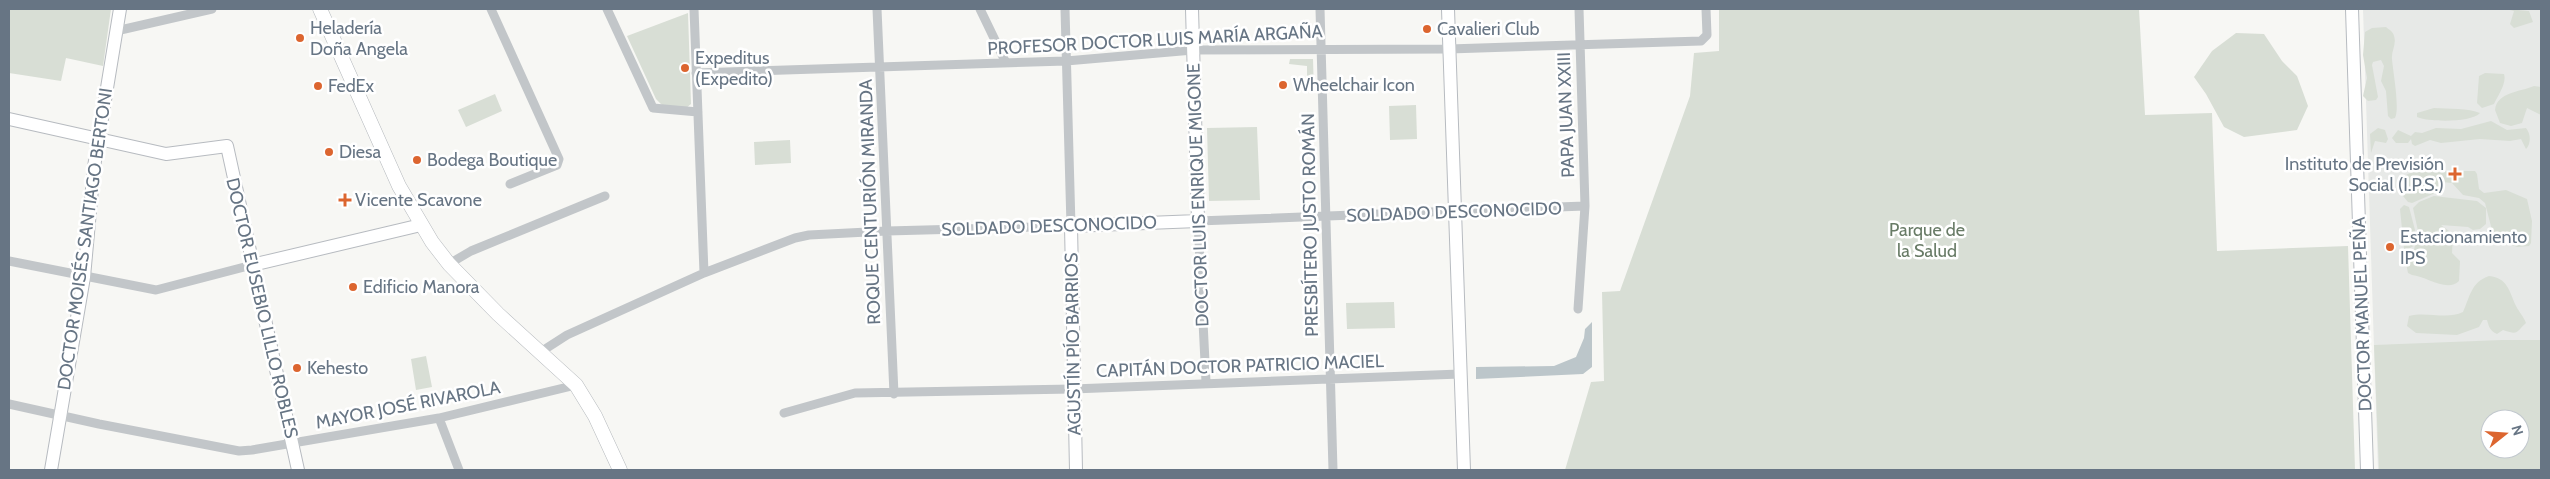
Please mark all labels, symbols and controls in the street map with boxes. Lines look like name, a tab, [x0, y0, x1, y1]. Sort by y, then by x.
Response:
place label: Heladería Doña Angela	[310, 17, 408, 60]
place label: Cavalieri Club	[1437, 18, 1539, 40]
street label: PROFESOR DOCTOR LUIS MARÍA ARGAÑA	[987, 20, 1323, 60]
marker: Cavalieri Club	[1421, 23, 1433, 35]
marker: Heladería Doña Angela	[294, 32, 306, 44]
place label: Expeditus (Expedito)	[695, 47, 773, 90]
street label: PAPA JUAN XXIII	[1553, 52, 1579, 178]
marker: Expeditus (Expedito)	[679, 62, 691, 74]
street label: DOCTOR LUIS ENRIQUE MIGONE	[1182, 63, 1214, 327]
place label: Wheelchair Icon	[1293, 74, 1415, 96]
place label: FedEx	[328, 75, 375, 97]
street label: ROQUE CENTURIÓN MIRANDA	[855, 79, 885, 325]
marker: Wheelchair Icon	[1277, 79, 1289, 91]
marker: FedEx	[312, 80, 324, 92]
street label: DOCTOR MOISÉS SANTIAGO BERTONI	[53, 86, 117, 392]
street label: PRESBÍTERO JUSTO ROMÁN	[1297, 113, 1323, 337]
place label: Diesa	[339, 141, 381, 163]
marker: Diesa	[323, 146, 335, 158]
place label: Bodega Boutique	[427, 149, 557, 171]
place label: Instituto de Previsión Social (I.P.S.)	[2285, 153, 2444, 196]
marker: Bodega Boutique	[411, 154, 423, 166]
marker: Instituto de Previsión Social (I.P.S.)	[2448, 167, 2462, 181]
street label: DOCTOR EUSEBIO LILLO ROBLES	[221, 176, 303, 440]
place label: Vicente Scavone	[355, 189, 482, 211]
marker: Vicente Scavone	[339, 194, 351, 206]
street label: SOLDADO DESCONOCIDO	[1346, 197, 1562, 227]
street label: SOLDADO DESCONOCIDO	[941, 211, 1157, 241]
street label: DOCTOR MANUEL PEÑA	[2348, 216, 2376, 412]
park label: Parque de la Salud	[1889, 219, 1965, 262]
place label: Estacionamiento IPS	[2400, 226, 2527, 269]
marker: Estacionamiento IPS	[2384, 241, 2396, 253]
street label: AGUSTÍN PÍO BARRIOS	[1060, 252, 1086, 436]
place label: Edificio Manora	[363, 276, 480, 298]
marker: Edificio Manora	[347, 281, 359, 293]
street label: CAPITÁN DOCTOR PATRICIO MACIEL	[1096, 350, 1384, 382]
place label: Kehesto	[307, 357, 368, 379]
marker: Kehesto	[291, 362, 303, 374]
street label: MAYOR JOSÉ RIVAROLA	[314, 376, 502, 434]
north arrow	[2480, 409, 2530, 459]
text: N	[2507, 423, 2527, 438]

